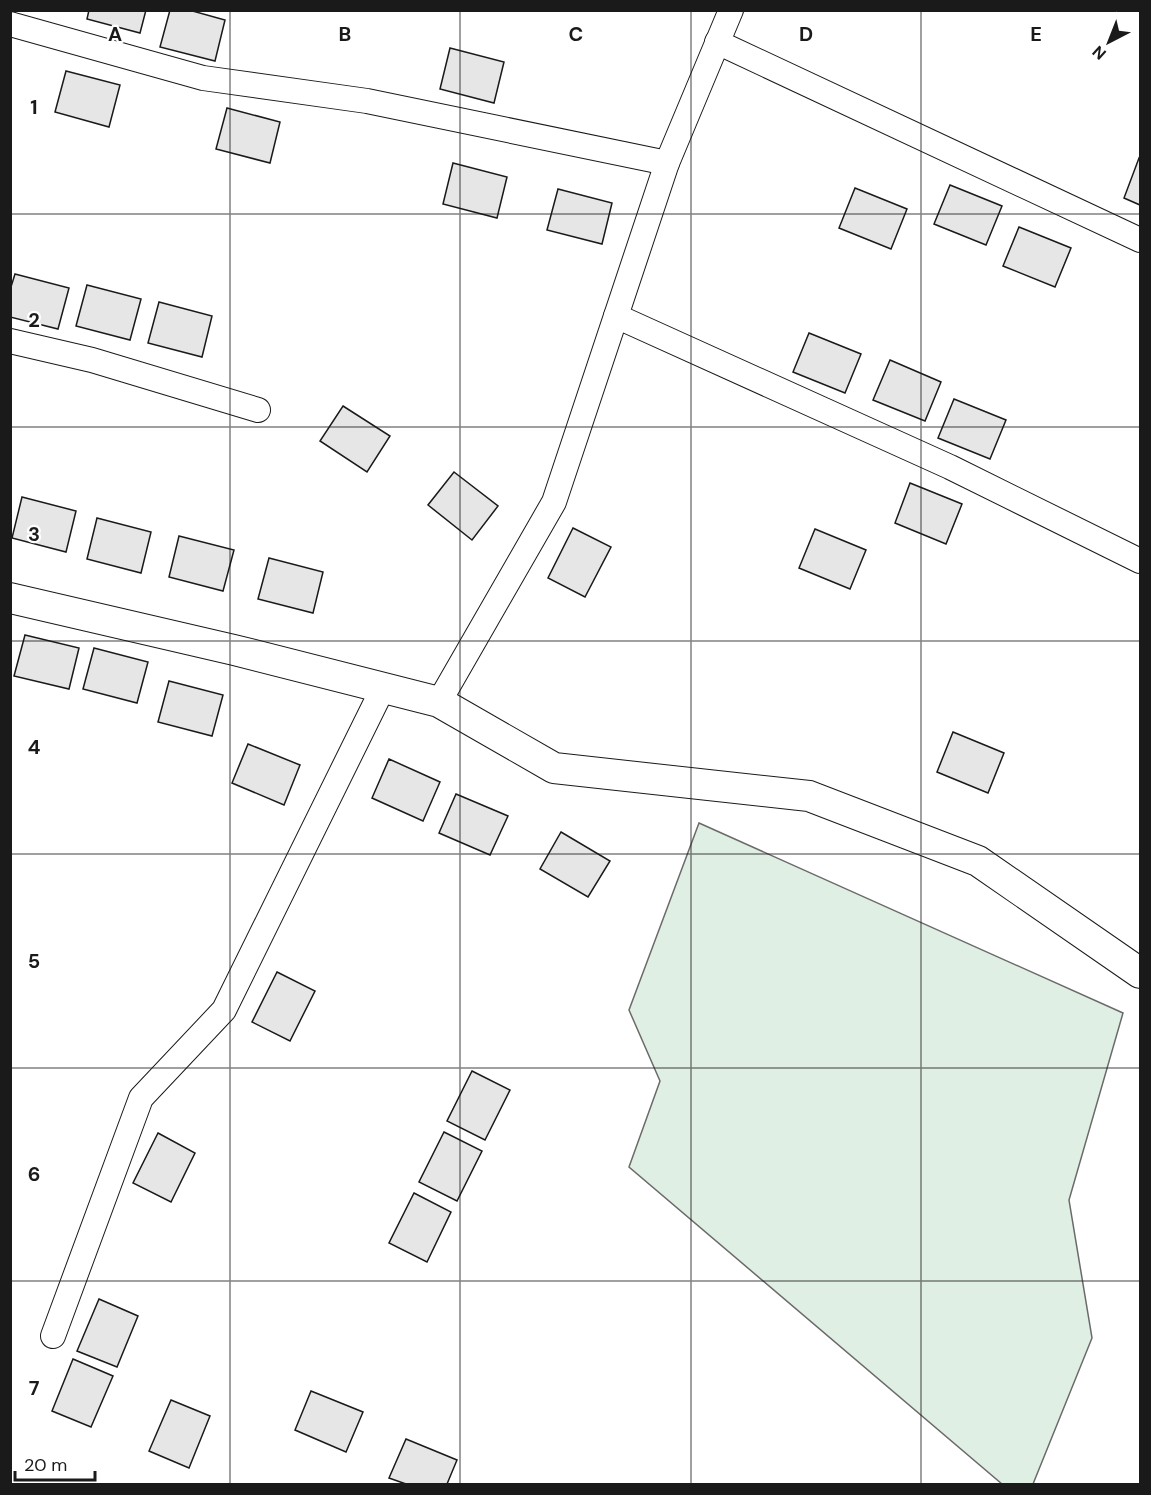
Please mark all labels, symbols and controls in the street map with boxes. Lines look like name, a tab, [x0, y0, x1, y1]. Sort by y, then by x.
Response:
north arrow	[1079, 12, 1139, 72]
text: A	[108, 21, 122, 47]
text: B	[339, 21, 351, 47]
text: C	[569, 21, 583, 47]
text: D	[799, 21, 813, 47]
text: E	[1030, 21, 1042, 47]
text: N	[1088, 41, 1111, 64]
text: 1	[30, 94, 38, 120]
text: 2	[28, 307, 40, 333]
text: 3	[28, 521, 40, 547]
text: 4	[28, 734, 41, 760]
text: 5	[28, 948, 40, 974]
text: 6	[28, 1161, 40, 1187]
text: 7	[29, 1375, 40, 1401]
scale bar	[15, 1444, 94, 1482]
text: 20 m	[24, 1453, 67, 1477]

